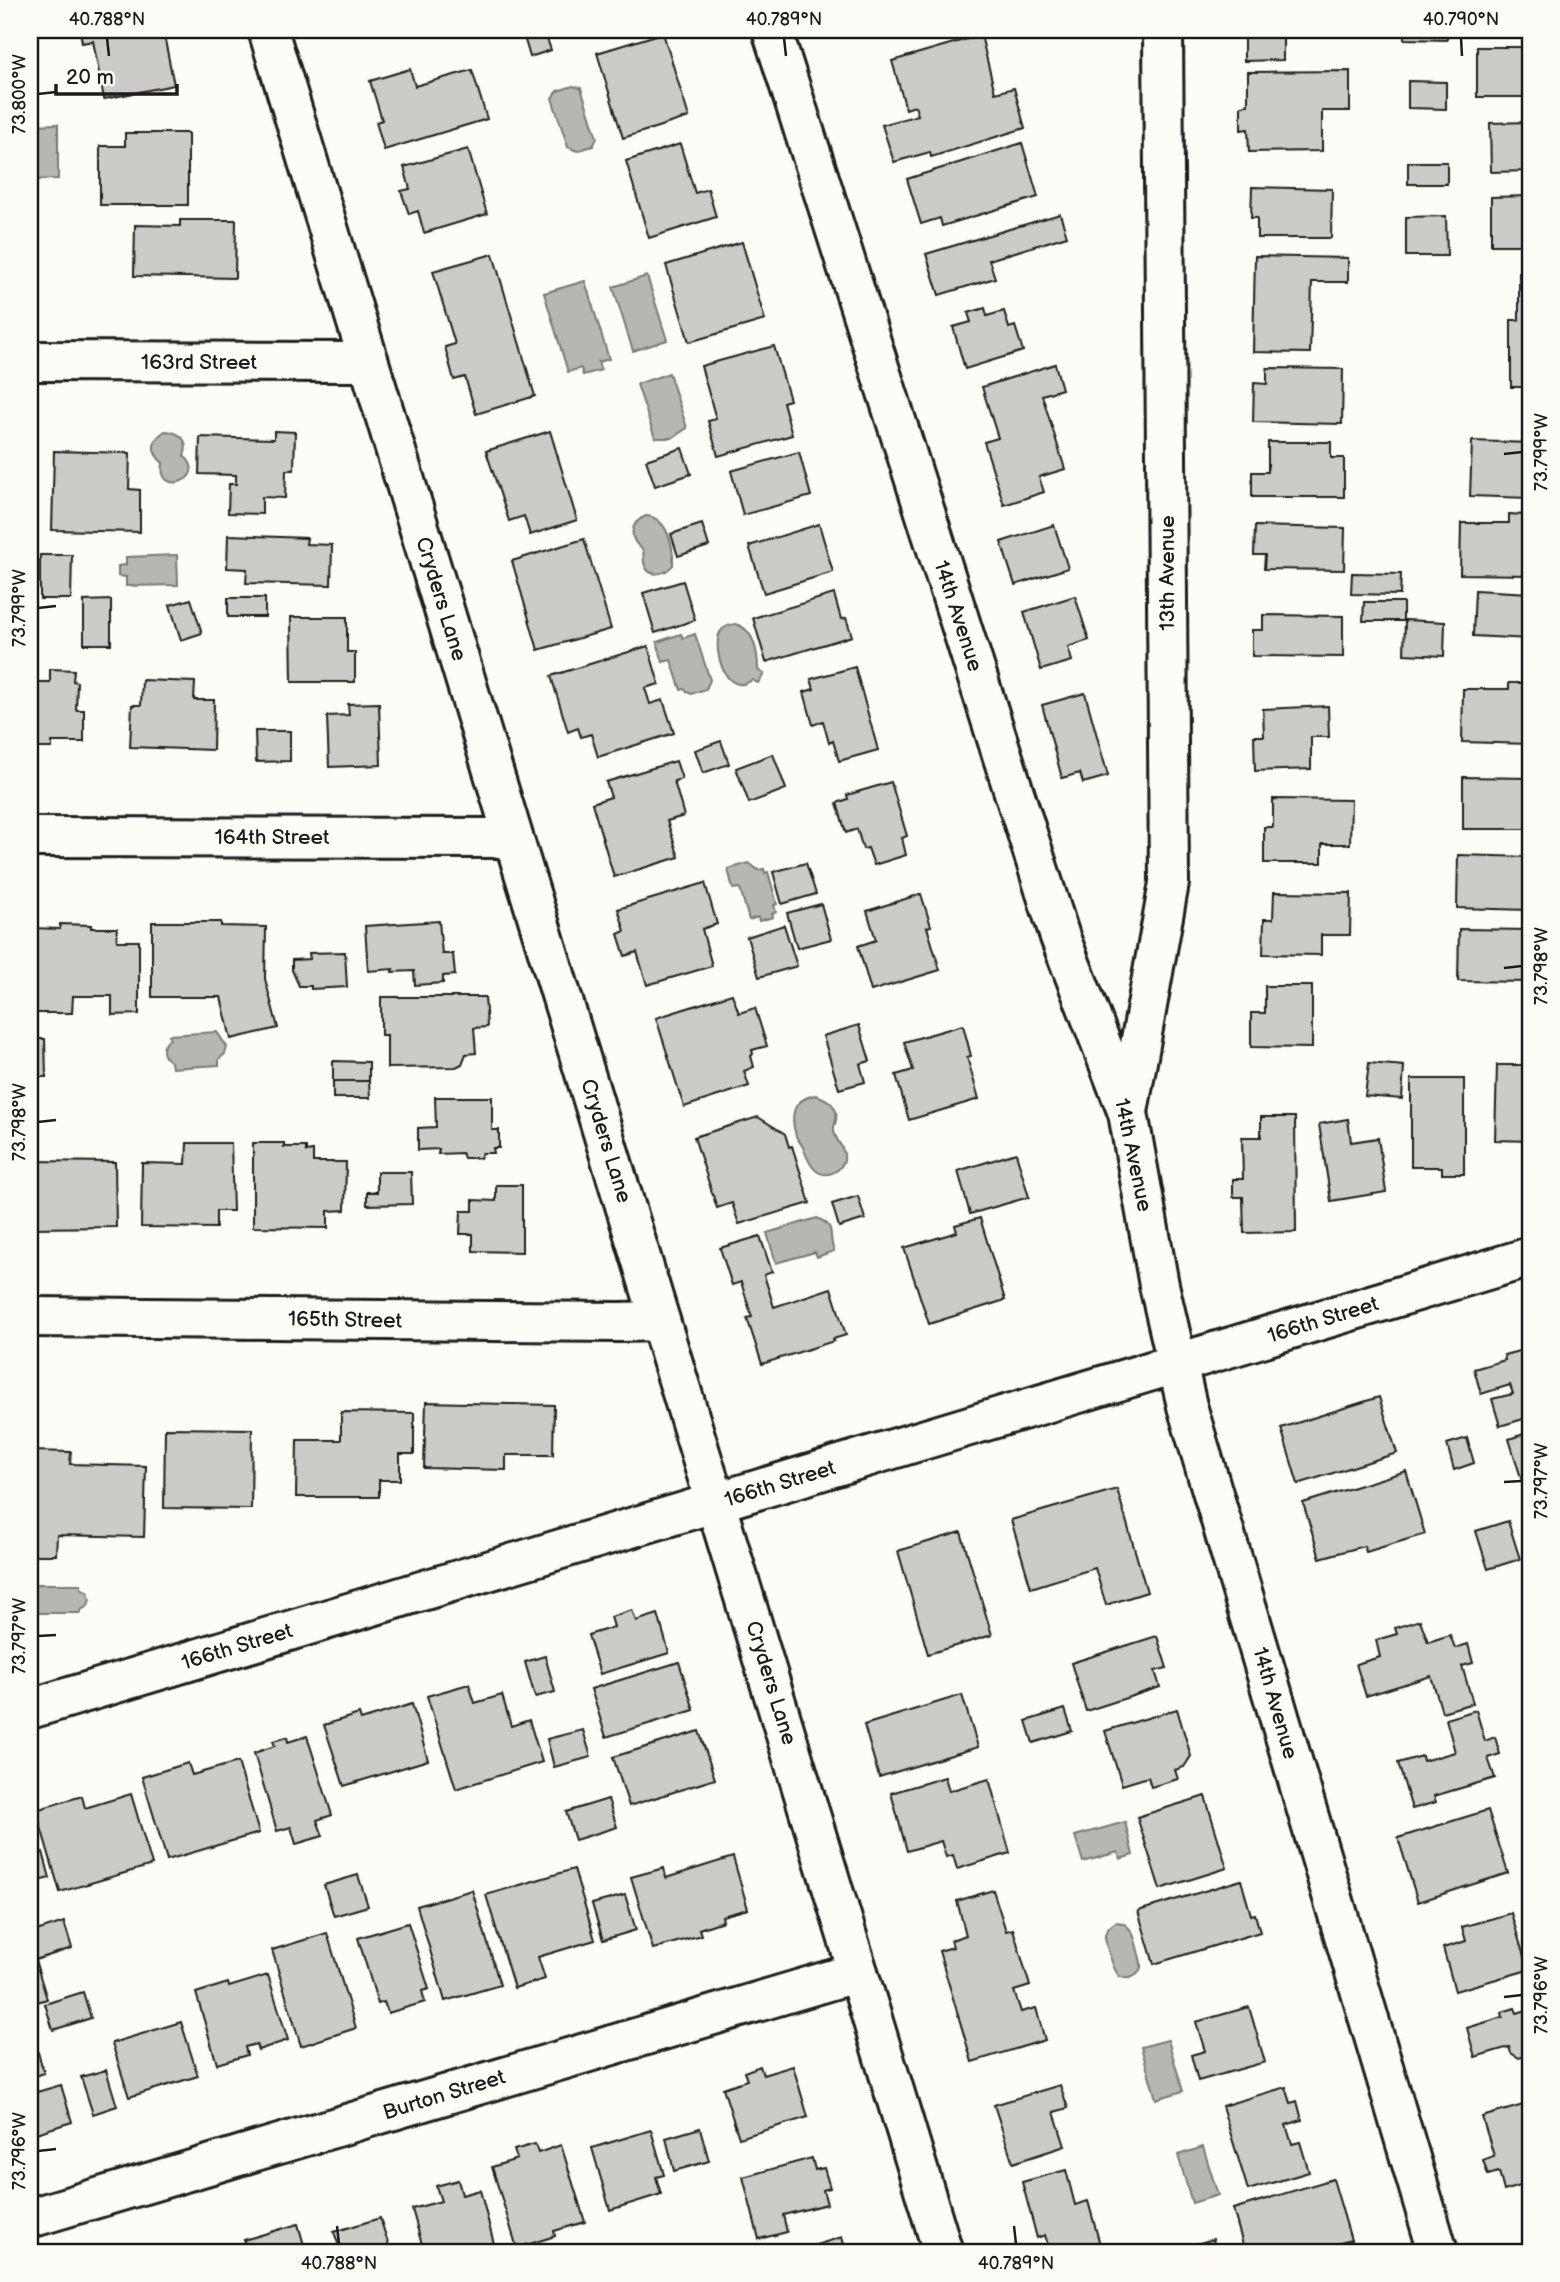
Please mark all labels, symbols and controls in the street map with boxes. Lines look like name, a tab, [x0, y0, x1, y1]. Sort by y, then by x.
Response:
text: 40.788°N	[69, 9, 145, 30]
text: 40.789°N	[746, 9, 822, 30]
text: 40.790°N	[1423, 9, 1499, 30]
scale bar	[56, 52, 177, 96]
text: 73.800°W	[9, 54, 30, 134]
text: 20 m	[66, 65, 114, 90]
street label: 163rd Street	[141, 350, 258, 375]
text: 73.799°W	[1531, 413, 1552, 491]
street label: 13th Avenue	[1155, 515, 1180, 631]
street label: Cryders Lane	[410, 534, 472, 664]
street label: 14th Avenue	[928, 557, 988, 675]
text: 73.799°W	[9, 569, 30, 647]
street label: 164th Street	[215, 825, 330, 850]
text: 73.798°W	[1531, 926, 1552, 1005]
street label: Cryders Lane	[575, 1076, 637, 1206]
text: 73.798°W	[9, 1082, 30, 1161]
street label: 14th Avenue	[1109, 1096, 1157, 1214]
street label: 166th Street	[1264, 1291, 1382, 1349]
street label: 165th Street	[288, 1307, 403, 1334]
text: 73.797°W	[1531, 1442, 1552, 1519]
street label: 166th Street	[721, 1455, 839, 1513]
text: 73.797°W	[9, 1597, 30, 1674]
street label: 166th Street	[178, 1618, 296, 1676]
street label: Cryders Lane	[740, 1618, 802, 1748]
street label: 14th Avenue	[1247, 1644, 1303, 1762]
text: 73.796°W	[1531, 1955, 1552, 2034]
street label: Burton Street	[380, 2064, 509, 2125]
text: 73.796°W	[9, 2111, 30, 2190]
text: 40.788°N	[301, 2253, 377, 2274]
text: 40.789°N	[978, 2253, 1054, 2274]

